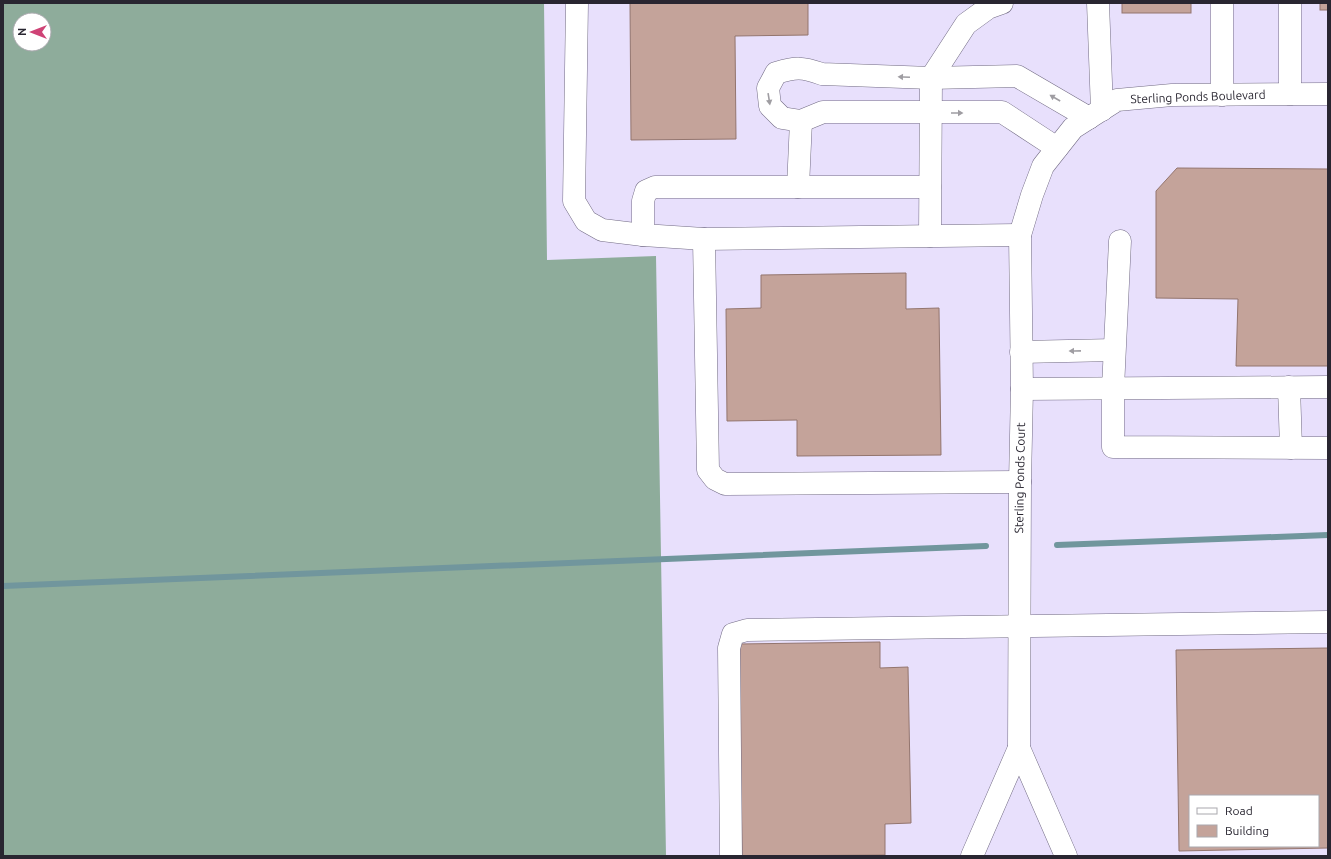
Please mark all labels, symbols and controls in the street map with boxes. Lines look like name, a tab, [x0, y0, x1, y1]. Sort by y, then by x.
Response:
north arrow	[12, 12, 52, 52]
text: N	[16, 28, 28, 36]
one-way arrow	[898, 74, 910, 81]
street label: Sterling Ponds Boulevard	[1130, 88, 1266, 105]
one-way arrow	[766, 93, 772, 105]
one-way arrow	[1049, 95, 1061, 102]
one-way arrow	[951, 110, 964, 116]
one-way arrow	[1068, 348, 1081, 354]
street label: Sterling Ponds Court	[1012, 422, 1027, 534]
legend	[1189, 795, 1319, 847]
text: Road	[1225, 804, 1253, 817]
text: Building	[1225, 824, 1269, 837]

